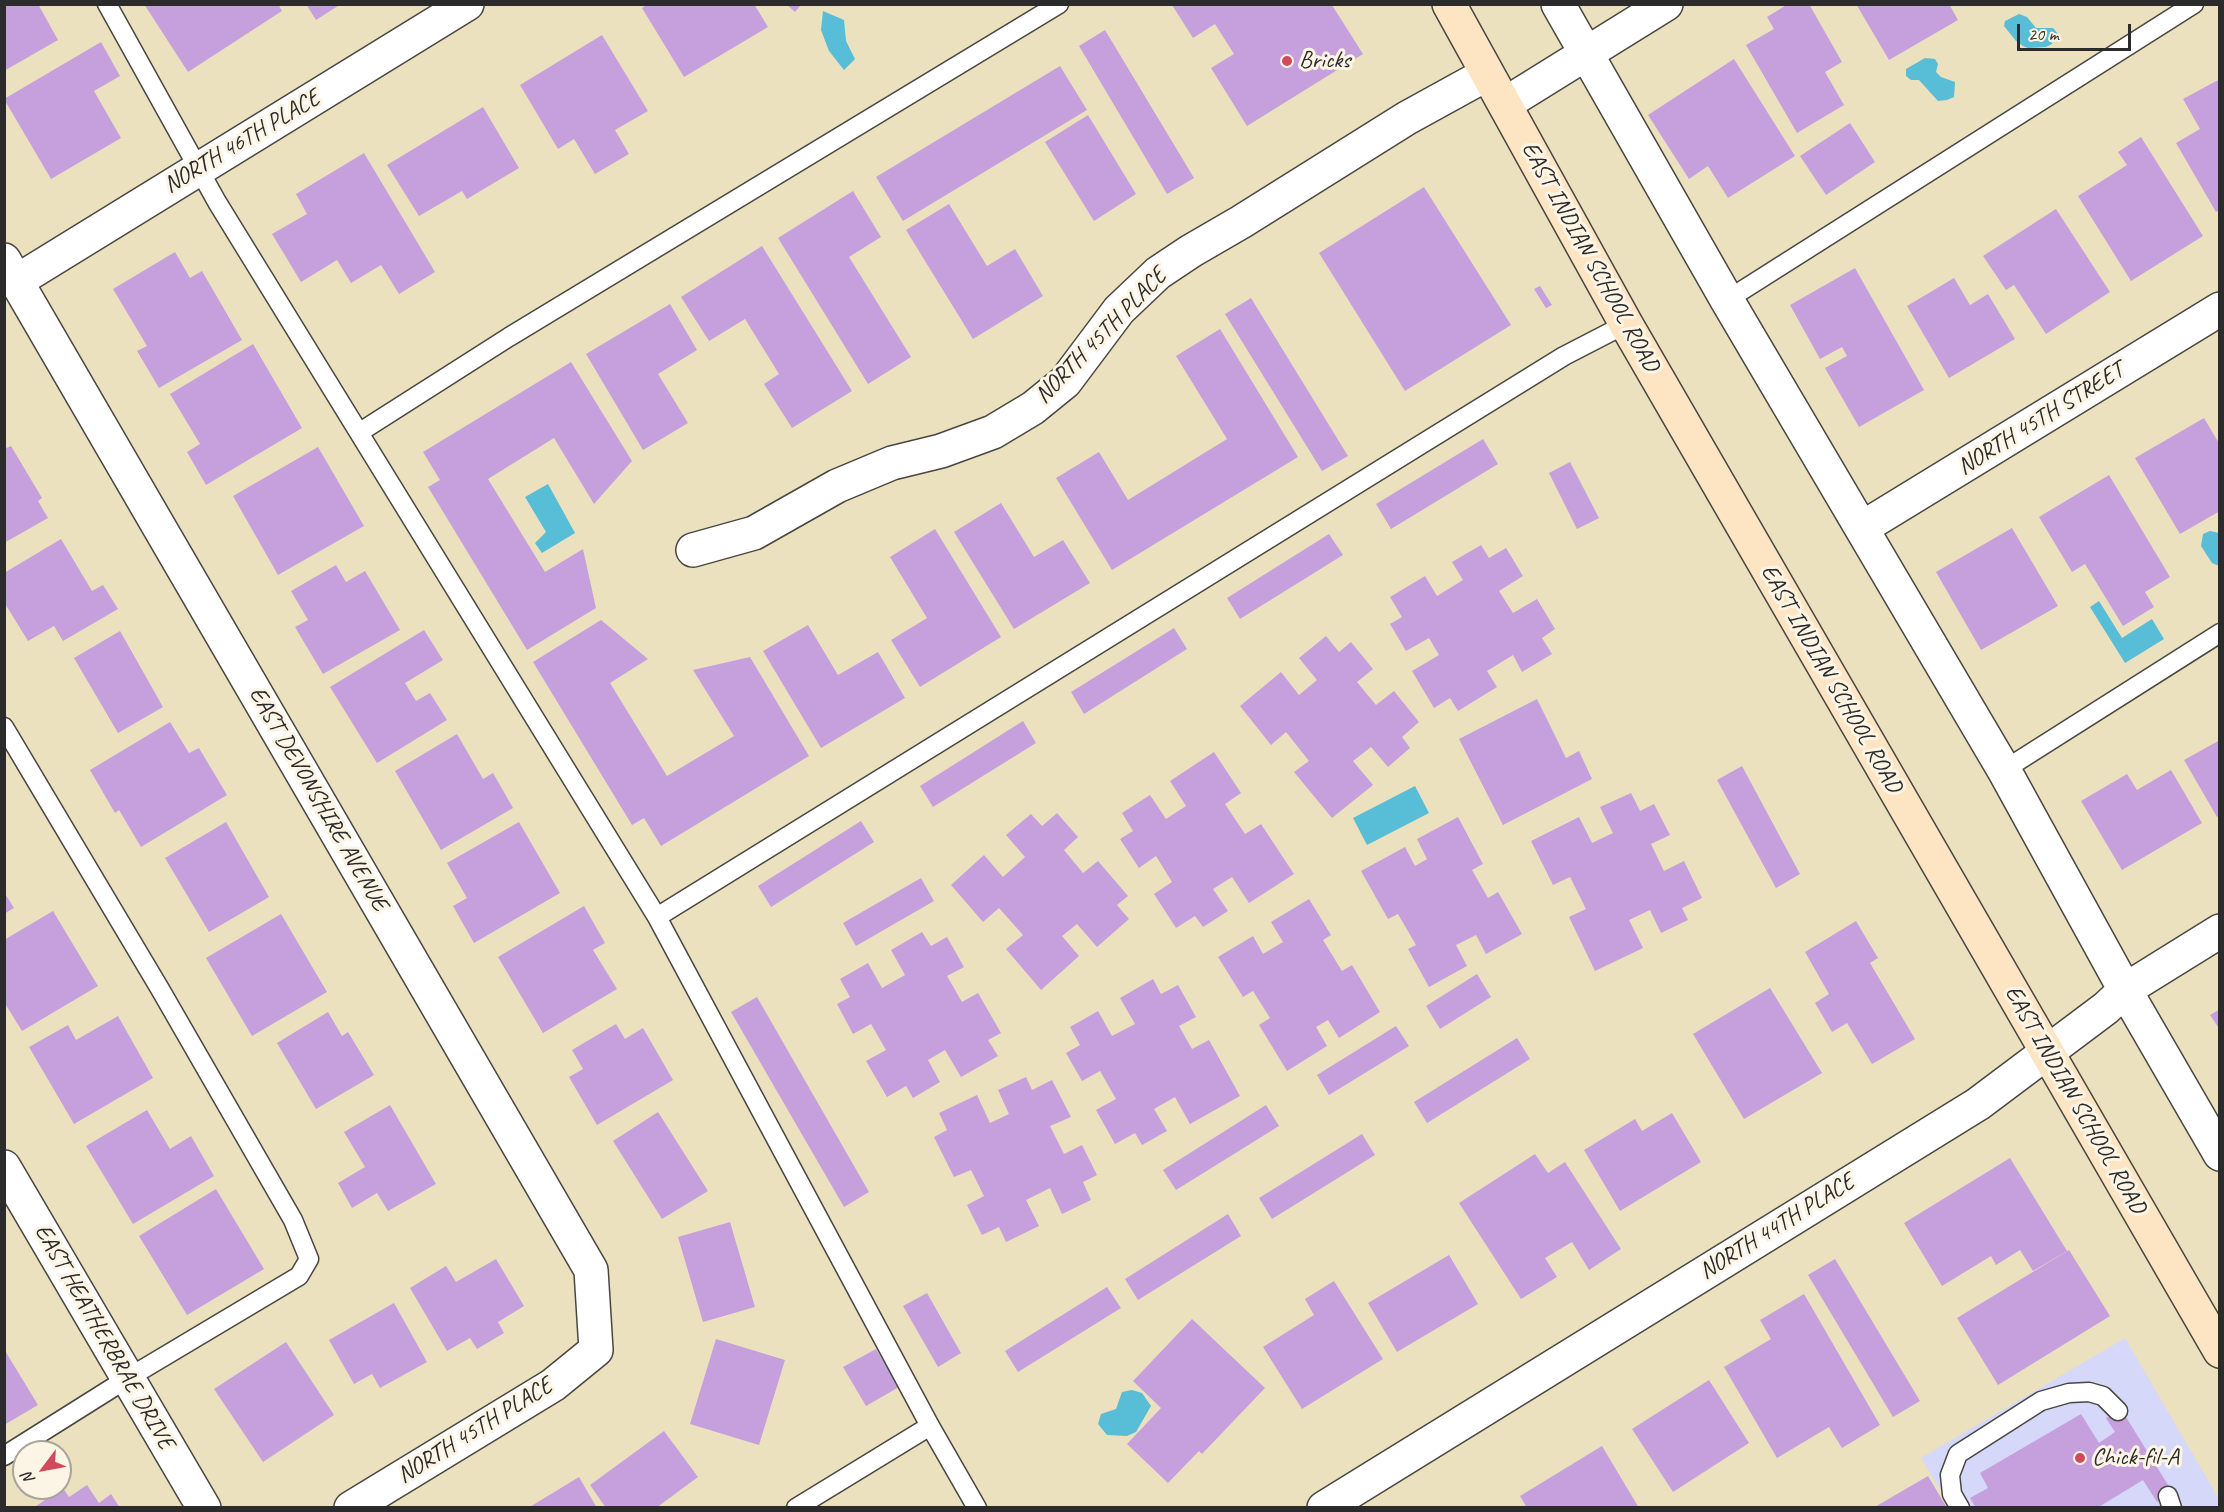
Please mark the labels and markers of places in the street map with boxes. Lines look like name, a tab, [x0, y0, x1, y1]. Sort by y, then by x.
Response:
place label: Bricks	[1299, 47, 1350, 75]
marker: Bricks	[1280, 54, 1294, 68]
place label: Chick-fil-A	[2092, 1444, 2179, 1472]
marker: Chick-fil-A	[2073, 1451, 2087, 1465]

